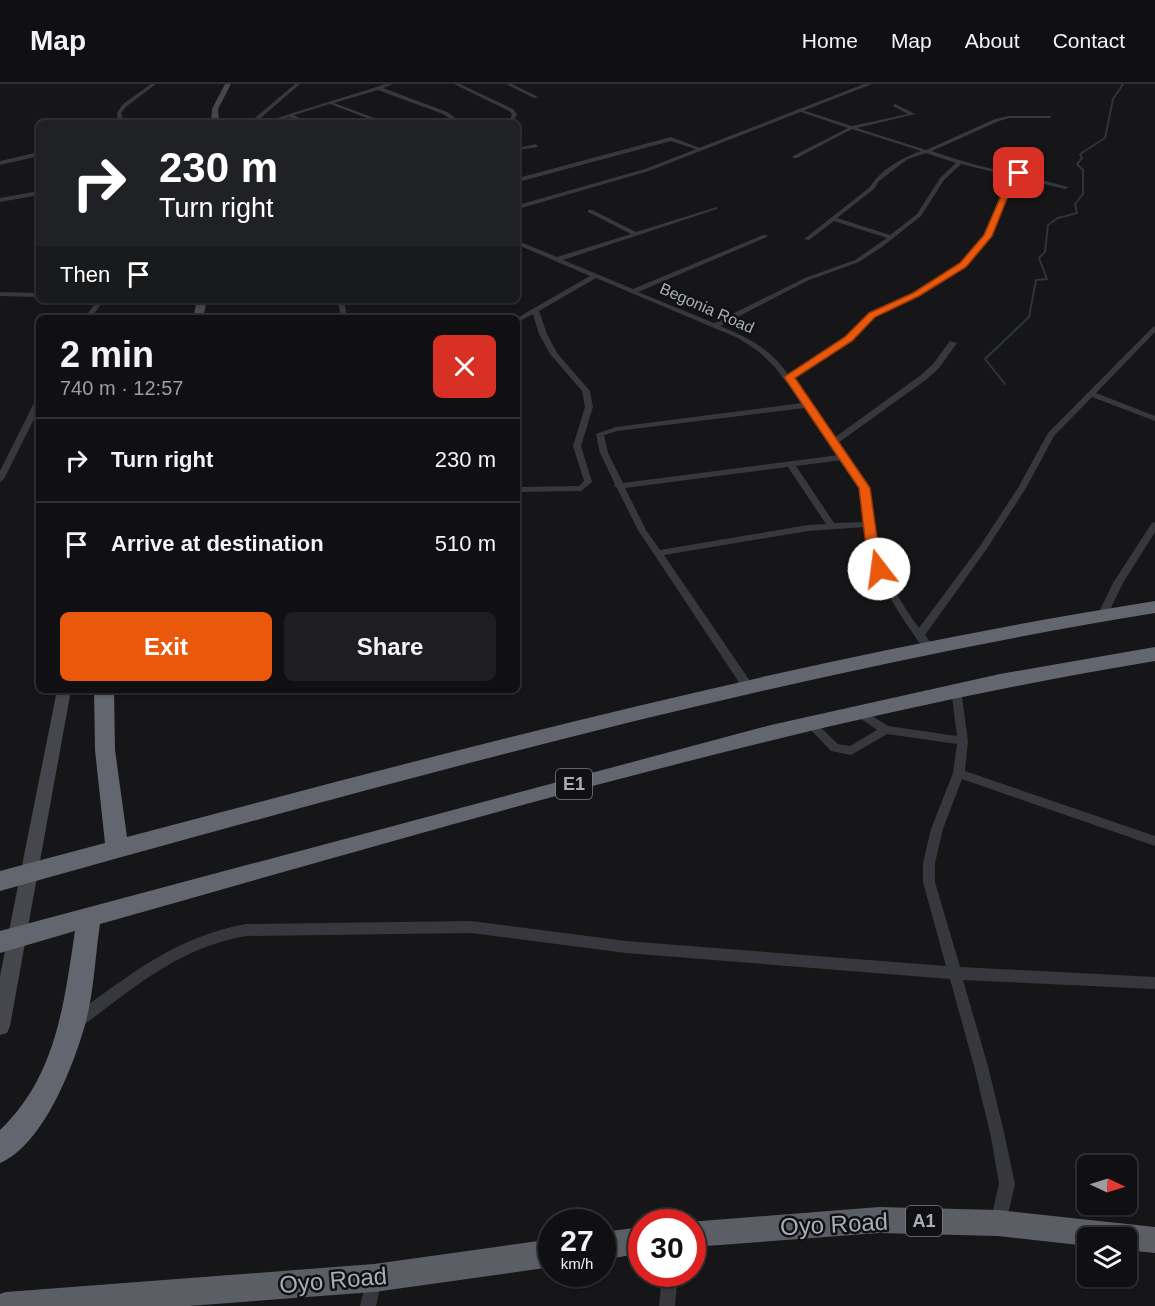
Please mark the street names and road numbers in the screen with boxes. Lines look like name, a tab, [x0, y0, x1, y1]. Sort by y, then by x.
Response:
street label: Begonia Road	[657, 280, 757, 336]
road number: E1	[556, 769, 592, 799]
road number: A1	[906, 1206, 942, 1236]
street label: Oyo Road	[779, 1208, 889, 1240]
street label: Oyo Road	[278, 1262, 388, 1298]

